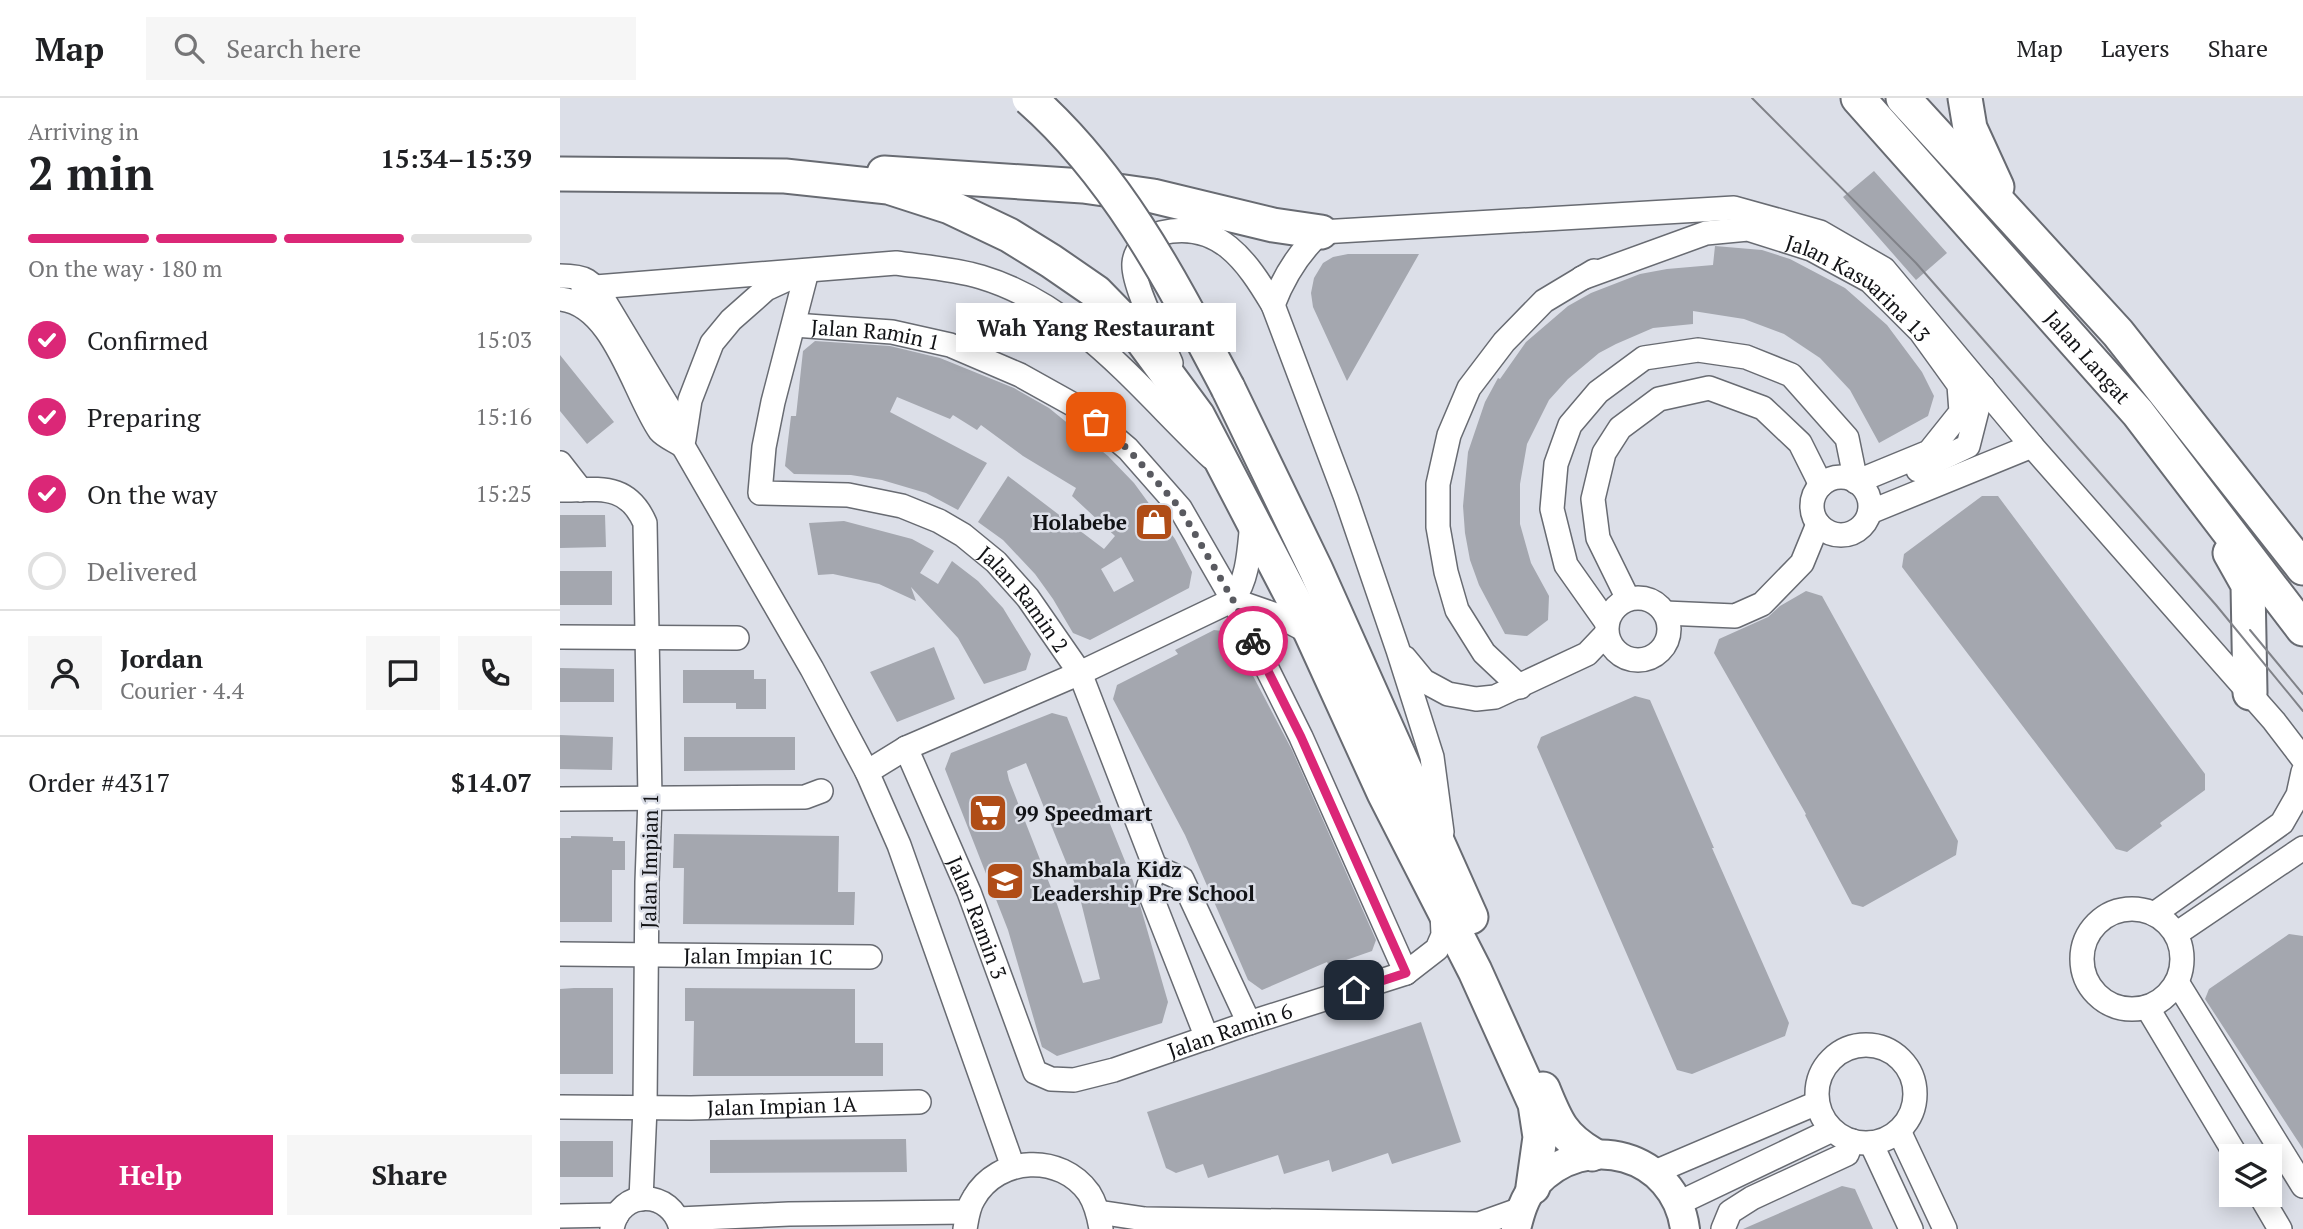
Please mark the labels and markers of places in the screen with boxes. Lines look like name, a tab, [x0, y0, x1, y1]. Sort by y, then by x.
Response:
callout: Wah Yang Restaurant	[956, 303, 1236, 352]
pin	[1066, 392, 1126, 452]
shop icon: Holabebe	[1133, 501, 1175, 543]
place label: Holabebe	[1032, 508, 1127, 536]
supermarket icon: 99 Speedmart	[967, 792, 1009, 834]
place label: 99 Speedmart	[1015, 799, 1153, 827]
place label: Shambala Kidz Leadership Pre School	[1032, 855, 1255, 907]
school or university icon: Shambala Kidz Leadership Pre School	[984, 860, 1026, 902]
pin	[1324, 960, 1384, 1020]

